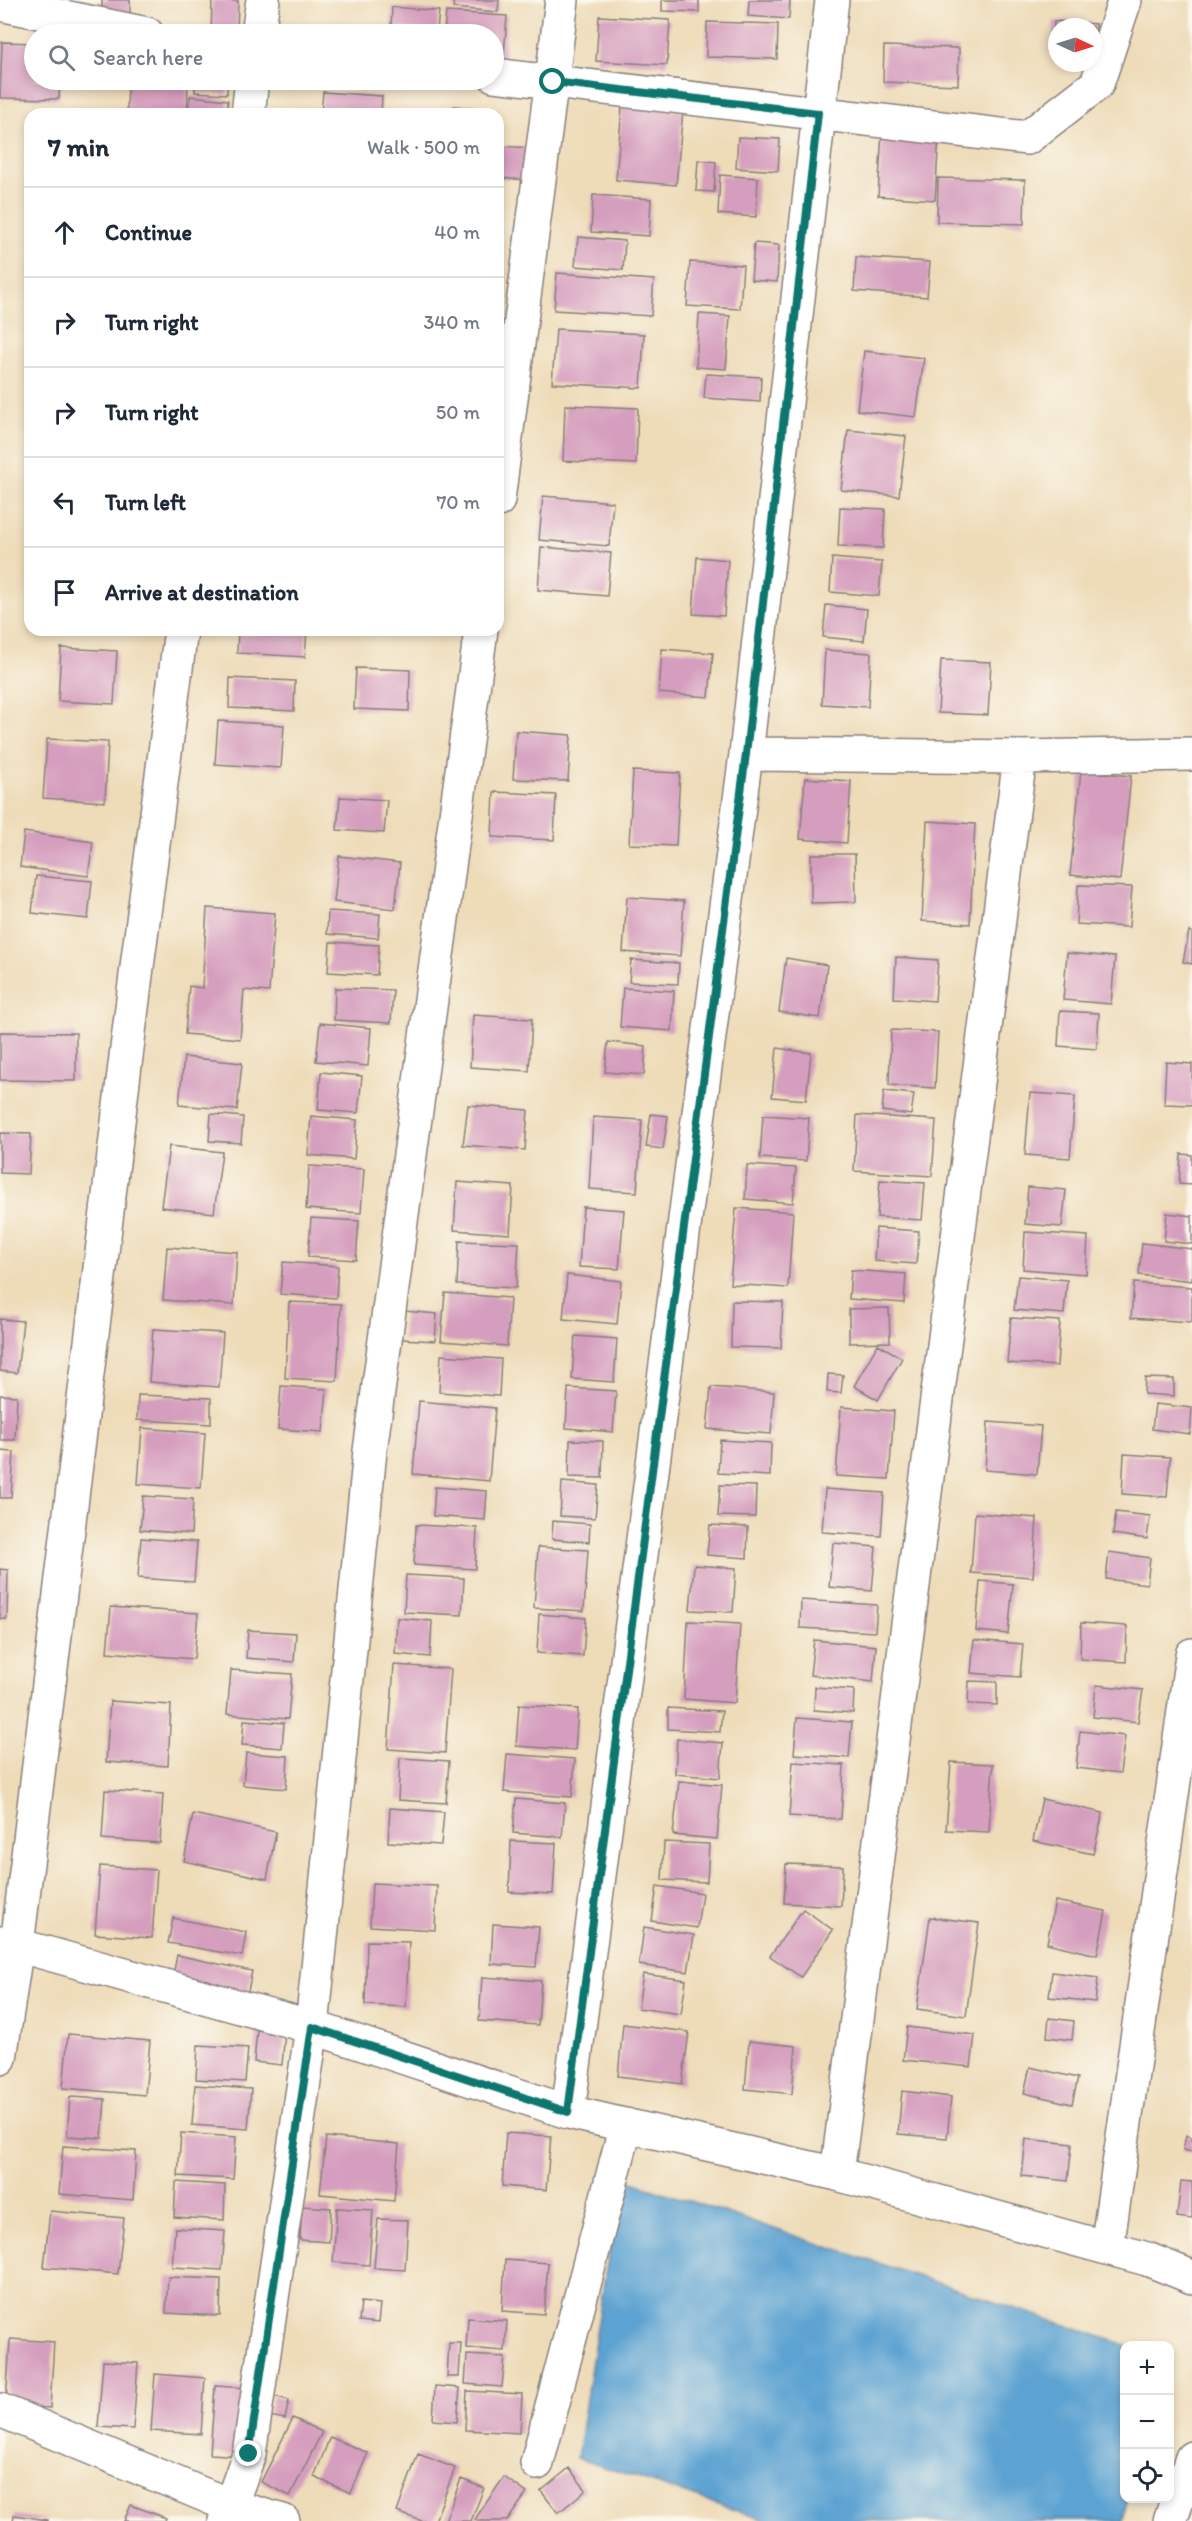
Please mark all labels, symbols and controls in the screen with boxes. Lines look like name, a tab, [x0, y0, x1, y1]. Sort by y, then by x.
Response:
north arrow	[1048, 18, 1102, 72]
search box	[24, 24, 504, 90]
icon: search	[45, 41, 78, 74]
text: Search here	[93, 44, 203, 71]
route start	[539, 68, 565, 94]
text: 7 min	[48, 131, 109, 163]
text: Walk · 500 m	[367, 135, 480, 159]
icon: ahead	[48, 216, 81, 249]
text: Continue	[105, 219, 192, 246]
text: 40 m	[434, 220, 480, 244]
icon: right	[48, 306, 81, 339]
text: Turn right	[105, 309, 199, 336]
text: 340 m	[423, 310, 480, 334]
icon: right	[48, 396, 81, 429]
text: Turn right	[105, 399, 199, 426]
text: 50 m	[436, 400, 480, 424]
icon: left	[48, 486, 81, 519]
text: Turn left	[105, 489, 186, 516]
text: 70 m	[436, 490, 480, 514]
icon: arrive	[48, 576, 81, 609]
text: Arrive at destination	[105, 579, 299, 606]
map controls	[1120, 2341, 1174, 2503]
button: +	[1120, 2341, 1174, 2395]
button: −	[1120, 2395, 1174, 2449]
route end	[235, 2440, 261, 2466]
button: locate	[1120, 2449, 1174, 2503]

